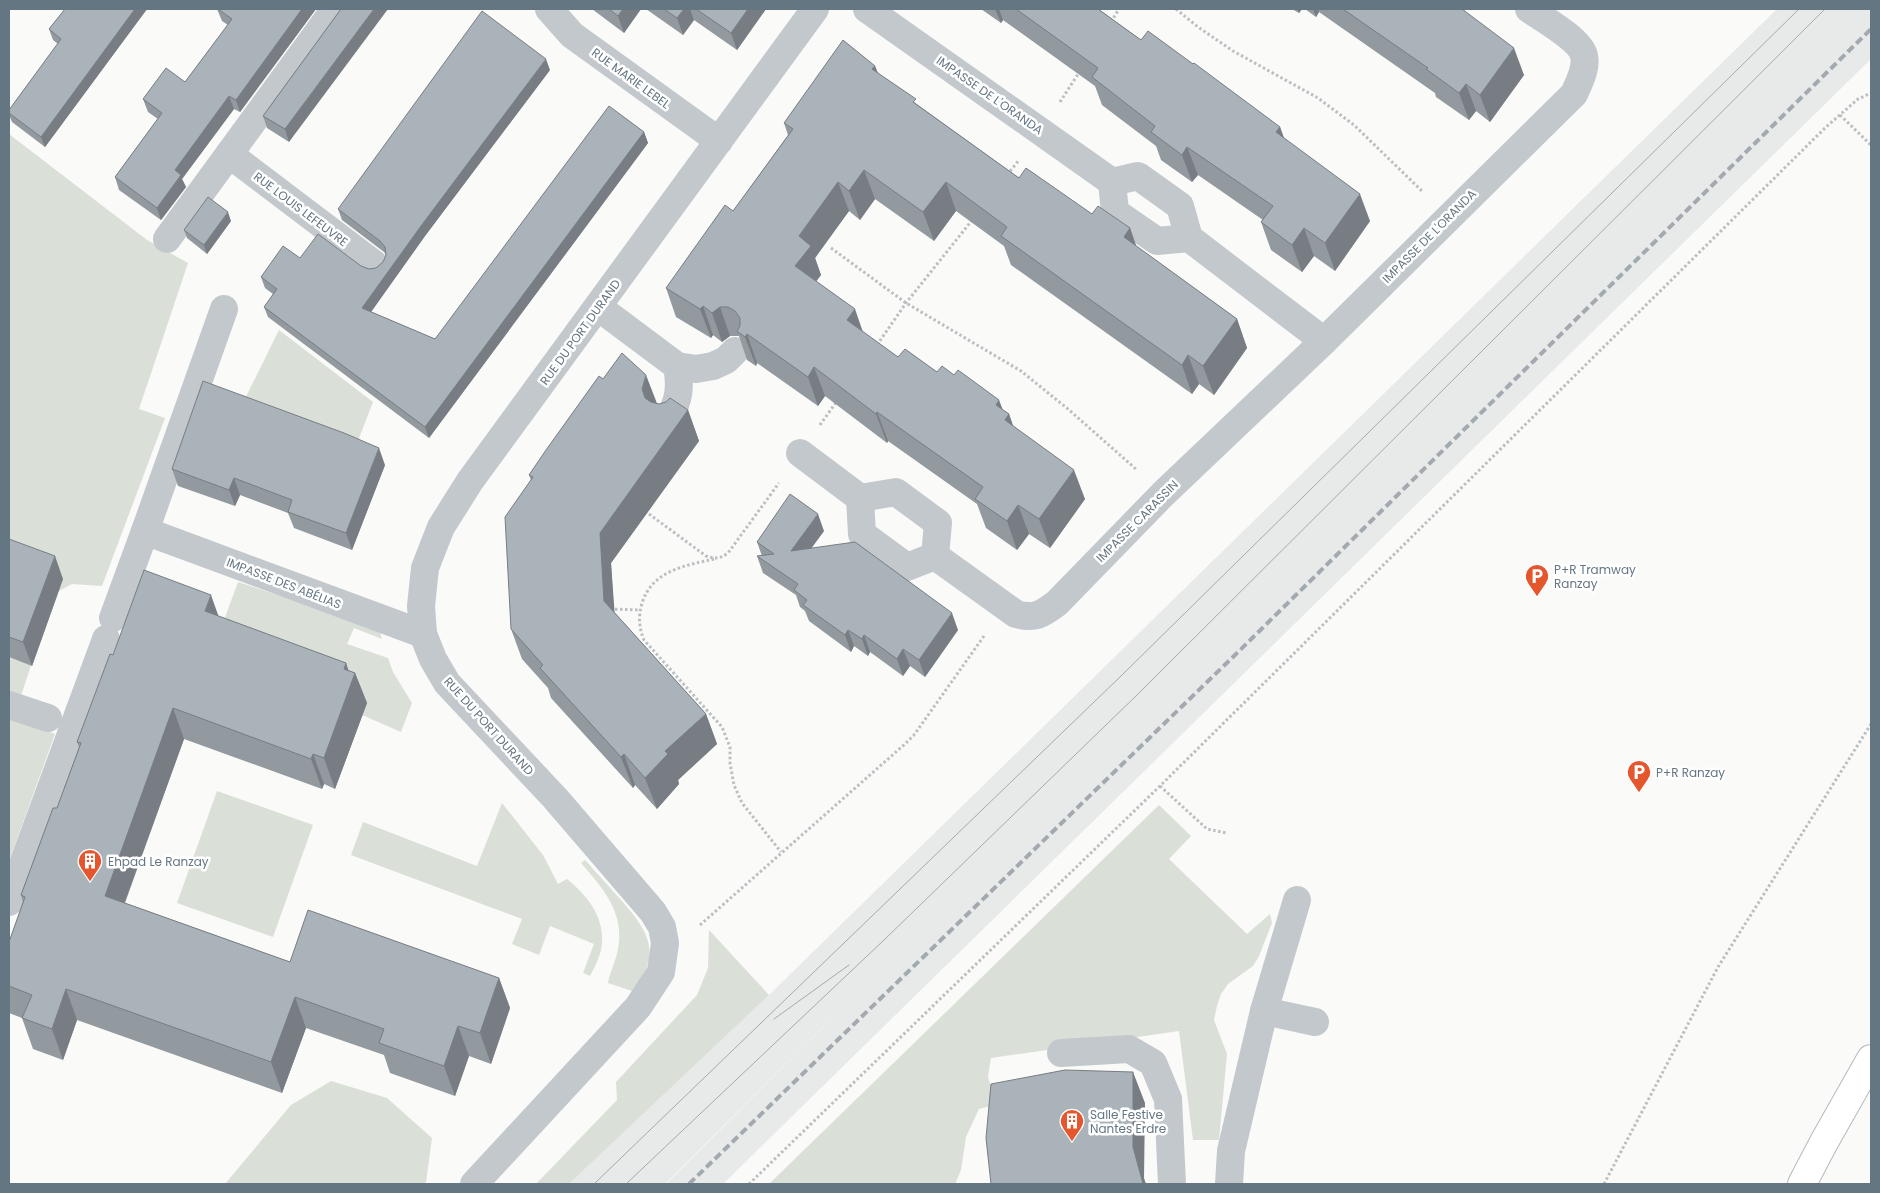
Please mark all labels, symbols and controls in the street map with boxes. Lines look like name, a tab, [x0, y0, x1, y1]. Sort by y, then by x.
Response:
street label: RUE MARIE LEBEL	[588, 44, 674, 112]
street label: IMPASSE DE L'ORANDA	[933, 52, 1047, 138]
street label: RUE LOUIS LEFEUVRE	[250, 168, 352, 250]
street label: IMPASSE DE L'ORANDA	[1378, 185, 1480, 287]
street label: RUE DU PORT DURAND	[536, 276, 624, 388]
street label: IMPASSE CARASSIN	[1092, 476, 1182, 566]
street label: IMPASSE DES ABÉLIAS	[224, 553, 344, 613]
place label: P+R Tramway Ranzay	[1554, 561, 1636, 592]
parking icon: P+R Tramway Ranzay	[1524, 563, 1550, 597]
street label: RUE DU PORT DURAND	[440, 673, 538, 779]
parking icon: P+R Ranzay	[1626, 759, 1652, 793]
place label: P+R Ranzay	[1656, 764, 1725, 781]
building icon: Ehpad Le Ranzay	[77, 848, 103, 882]
place label: Ehpad Le Ranzay	[108, 853, 209, 870]
place label: Salle Festive Nantes Erdre	[1090, 1106, 1166, 1137]
building icon: Salle Festive Nantes Erdre	[1059, 1108, 1085, 1142]

